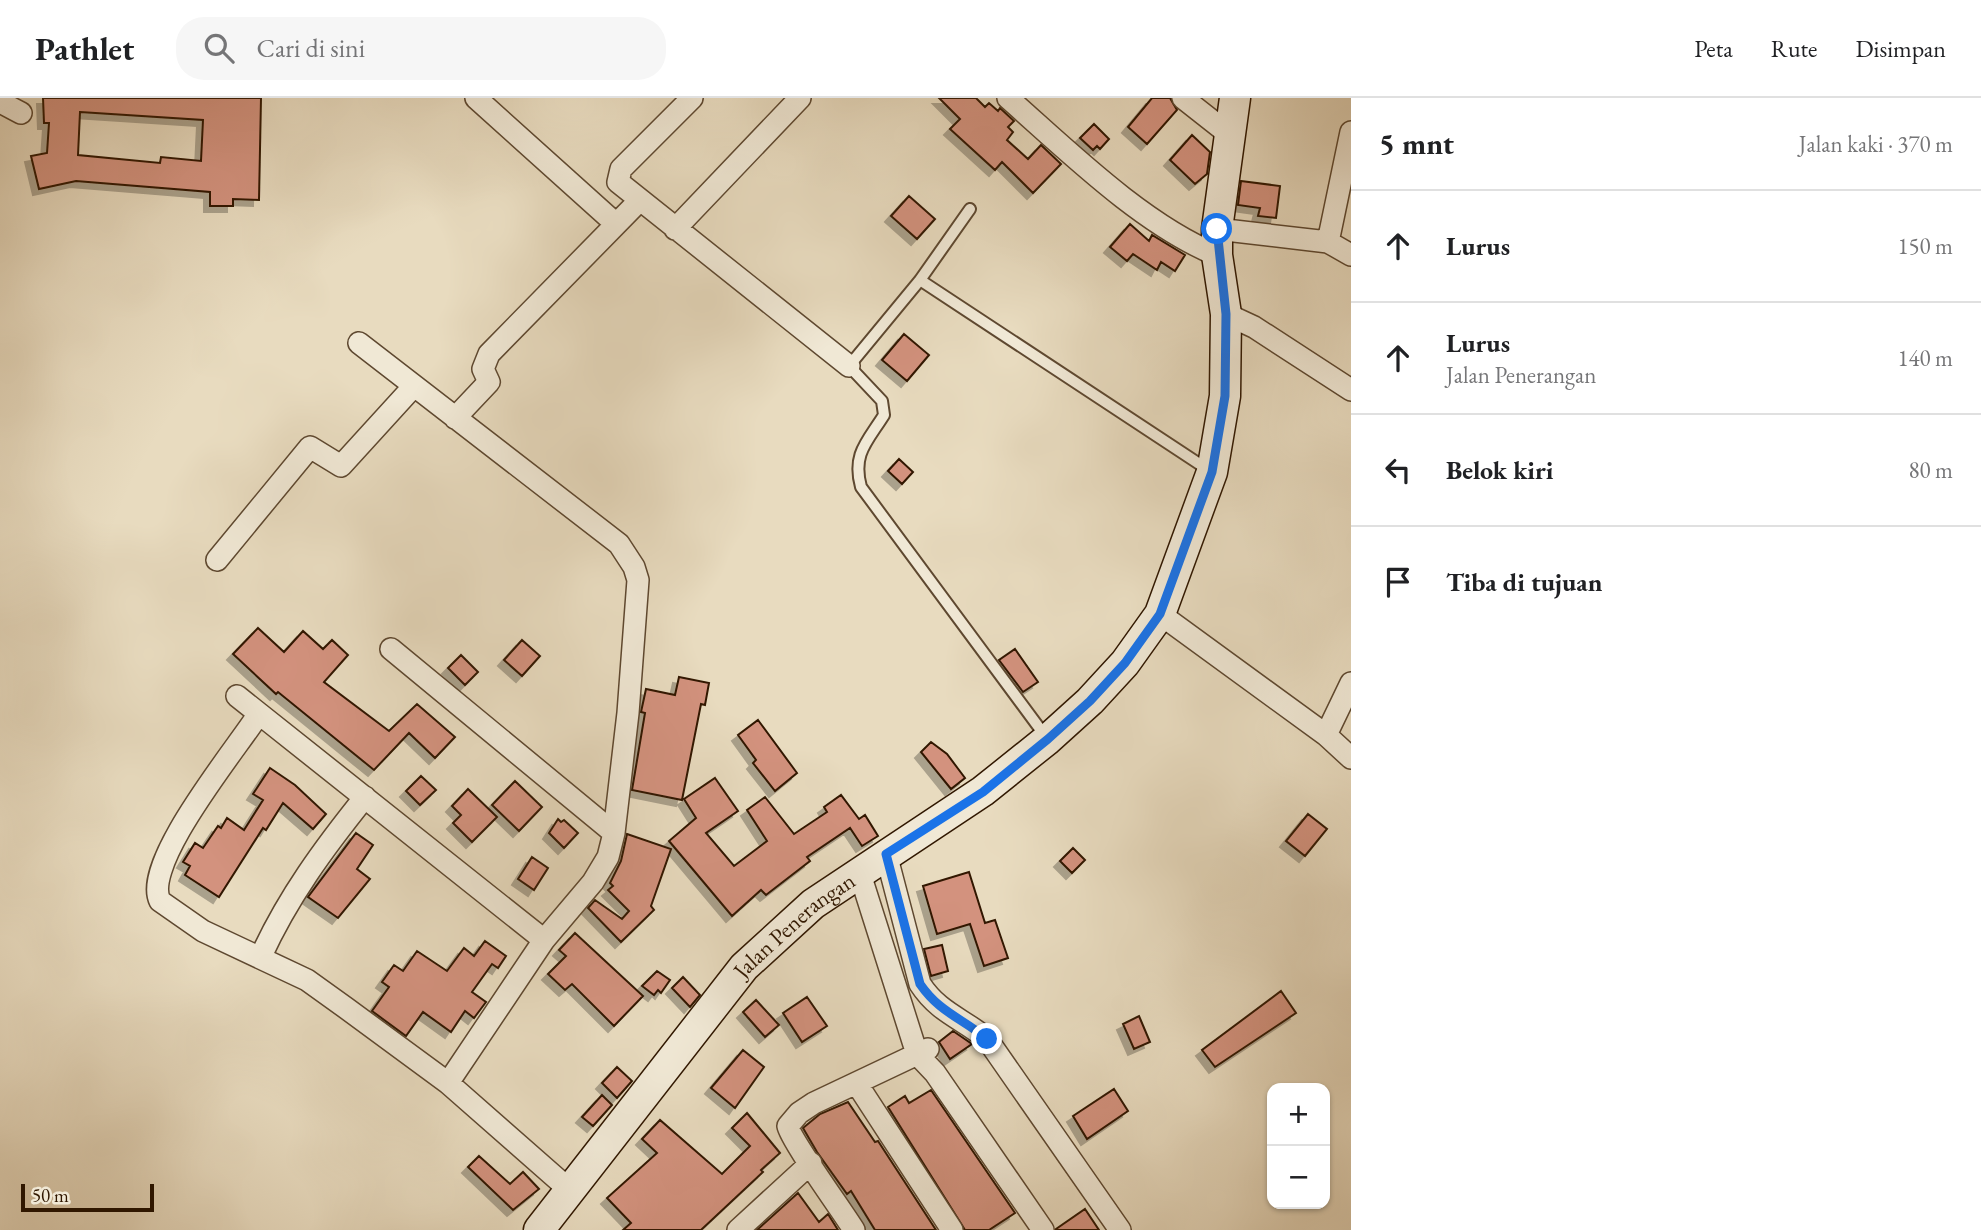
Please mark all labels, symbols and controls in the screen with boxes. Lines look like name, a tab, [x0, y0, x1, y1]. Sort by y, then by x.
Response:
search box	[176, 17, 666, 80]
text: Pathlet	[35, 27, 134, 70]
icon: search	[200, 29, 238, 67]
text: Cari di sini	[256, 31, 365, 65]
text: Peta	[1694, 33, 1733, 64]
text: Rute	[1771, 33, 1817, 64]
text: Disimpan	[1855, 33, 1946, 64]
text: 5 mnt	[1379, 124, 1454, 163]
text: Jalan kaki · 370 m	[1799, 129, 1953, 159]
route start	[1201, 213, 1232, 244]
icon: ahead	[1379, 227, 1417, 265]
text: Lurus	[1446, 229, 1510, 263]
text: 150 m	[1897, 231, 1953, 261]
text: Lurus	[1446, 326, 1510, 360]
icon: ahead	[1379, 339, 1417, 377]
text: 140 m	[1897, 343, 1953, 373]
text: Jalan Penerangan	[1446, 360, 1596, 390]
icon: left	[1379, 451, 1417, 489]
text: Belok kiri	[1446, 453, 1553, 487]
text: 80 m	[1908, 455, 1953, 485]
icon: arrive	[1379, 563, 1417, 601]
text: Tiba di tujuan	[1446, 565, 1602, 599]
street label: Jalan Penerangan	[725, 865, 861, 985]
route end	[971, 1023, 1002, 1054]
map controls	[1267, 1083, 1330, 1209]
button: +	[1267, 1083, 1330, 1146]
button: −	[1267, 1146, 1330, 1209]
scale bar	[21, 1181, 154, 1213]
text: 50 m	[32, 1183, 69, 1208]

